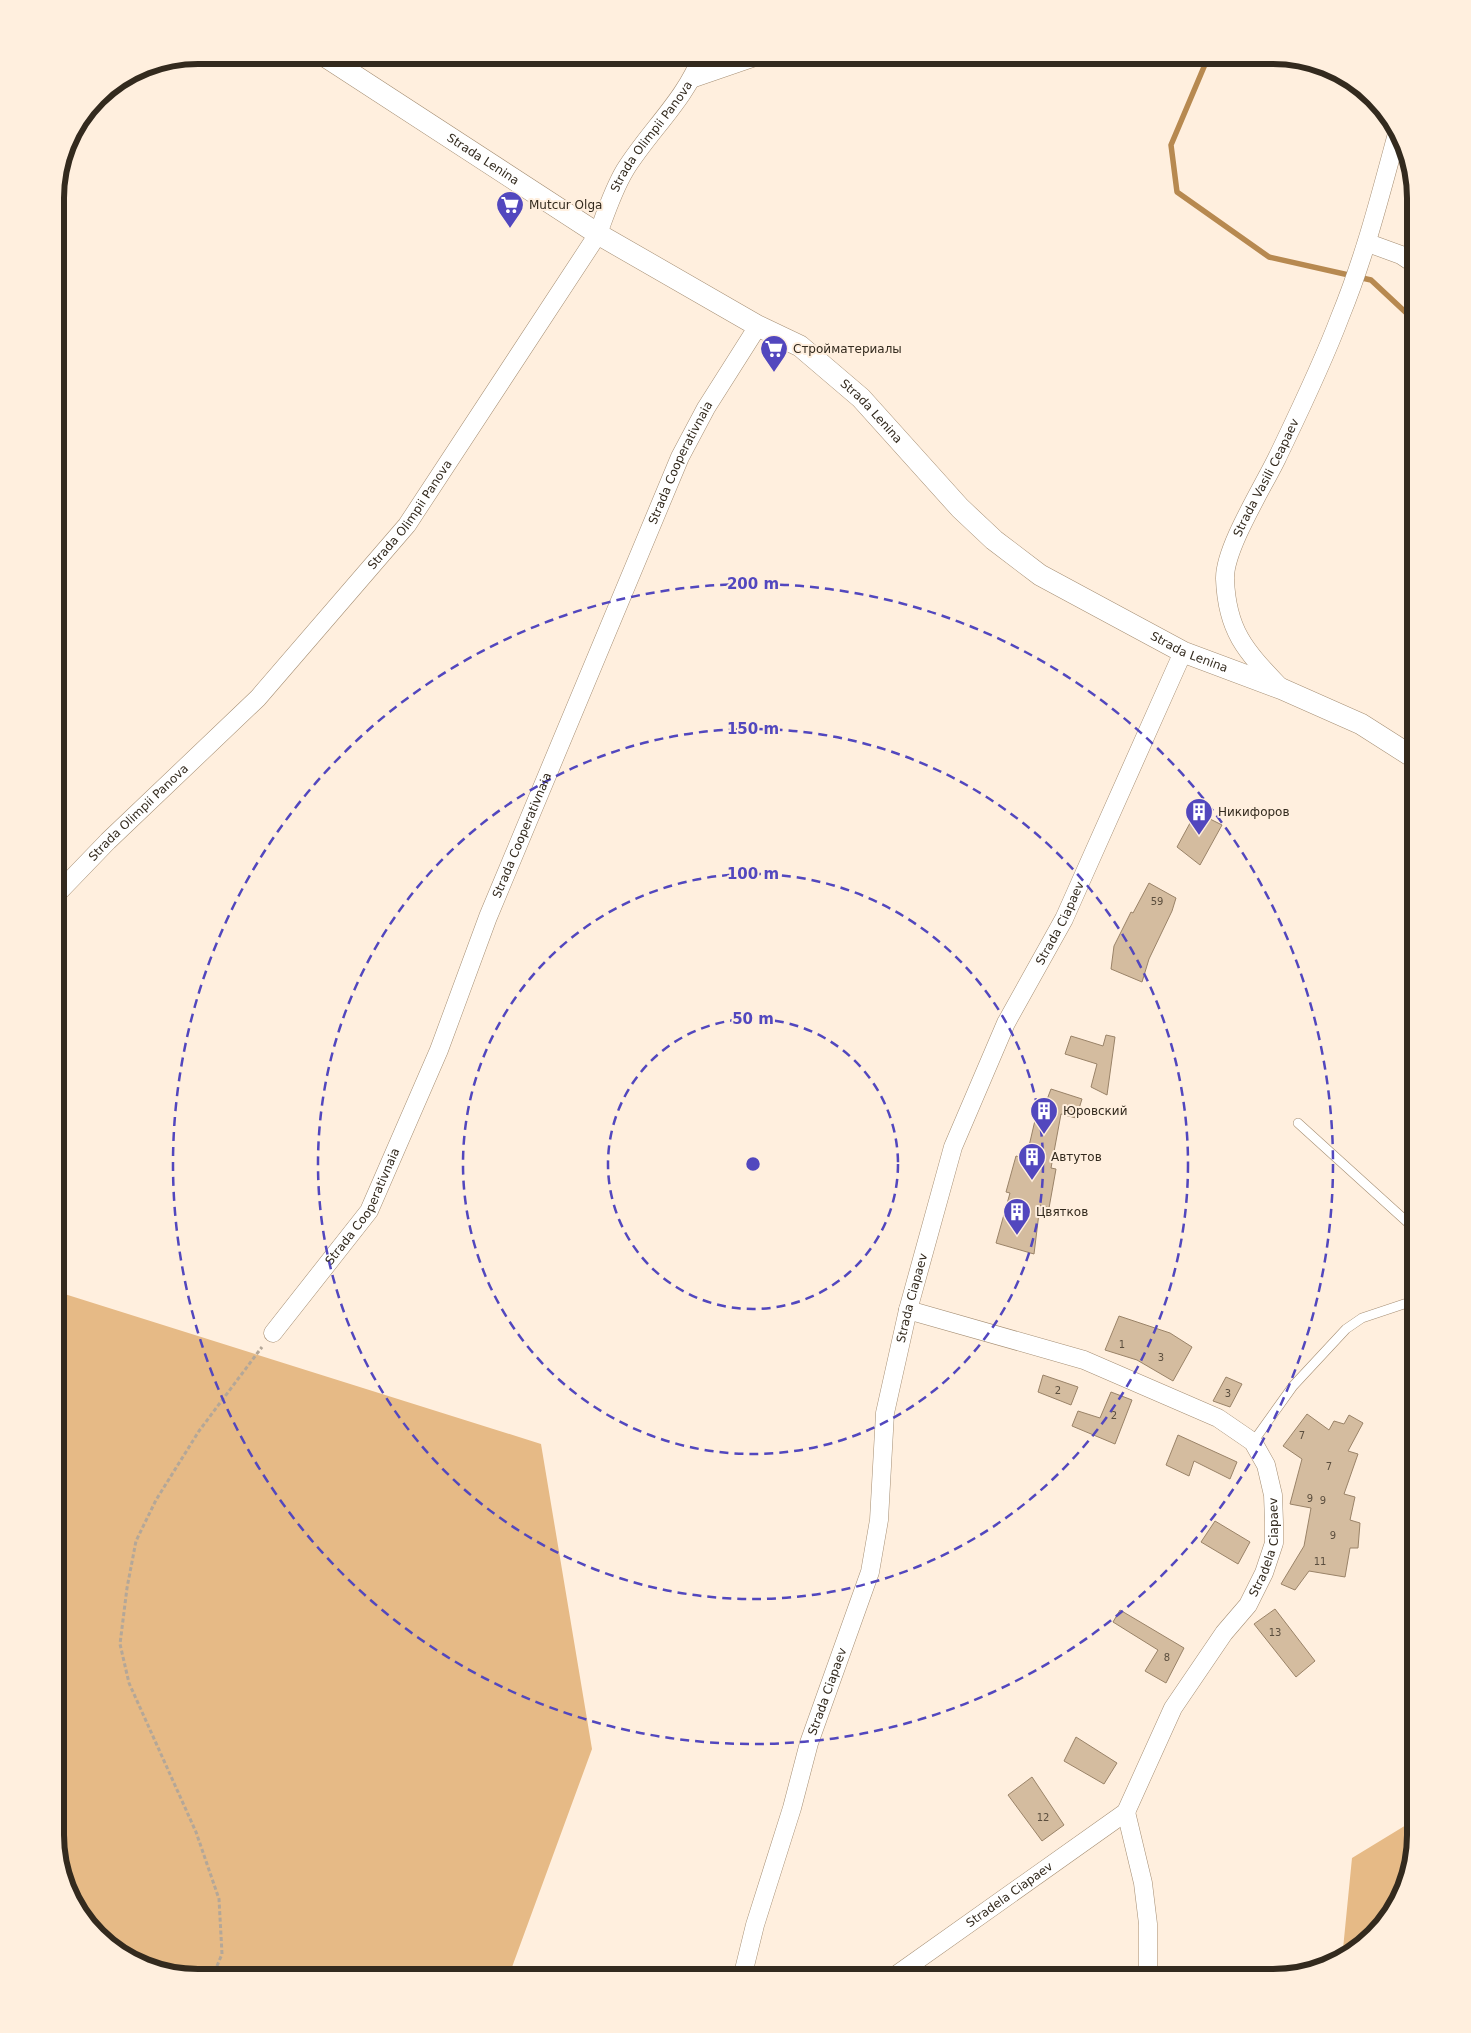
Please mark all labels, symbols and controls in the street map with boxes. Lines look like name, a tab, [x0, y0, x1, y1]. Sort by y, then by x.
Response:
street label: Strada Olimpii Panova	[608, 78, 695, 194]
street label: Strada Lenina	[444, 131, 522, 188]
supermarket icon: Mutcur Olga	[495, 190, 525, 229]
place label: Mutcur Olga	[529, 198, 602, 212]
supermarket icon: Стройматериалы	[759, 334, 789, 373]
place label: Стройматериалы	[793, 342, 902, 356]
street label: Strada Lenina	[837, 376, 905, 446]
street label: Strada Cooperativnaia	[646, 398, 716, 526]
street label: Strada Vasili Ceapaev	[1230, 416, 1302, 539]
street label: Strada Olimpii Panova	[365, 457, 455, 572]
text: 200 m	[727, 575, 779, 593]
street label: Strada Lenina	[1148, 629, 1230, 675]
text: 150 m	[727, 720, 779, 738]
street label: Strada Olimpii Panova	[86, 761, 191, 864]
street label: Strada Cooperativnaia	[490, 771, 554, 900]
building icon: Никифоров	[1184, 797, 1214, 836]
place label: Никифоров	[1218, 805, 1290, 819]
text: 100 m	[727, 865, 779, 883]
street label: Strada Ciapaev	[1033, 879, 1087, 967]
house number: 59	[1151, 896, 1163, 907]
text: 50 m	[732, 1010, 774, 1028]
building icon: Юровский	[1029, 1096, 1059, 1135]
place label: Юровский	[1063, 1104, 1127, 1118]
building icon: Автутов	[1017, 1142, 1047, 1181]
street label: Strada Cooperativnaia	[322, 1146, 403, 1268]
place label: Автутов	[1051, 1150, 1102, 1164]
centre of rings	[744, 1155, 762, 1173]
building icon: Цвятков	[1002, 1197, 1032, 1236]
place label: Цвятков	[1036, 1205, 1088, 1219]
street label: Strada Ciapaev	[894, 1252, 930, 1344]
house number: 1	[1119, 1339, 1125, 1350]
house number: 3	[1158, 1352, 1164, 1363]
house number: 2	[1055, 1385, 1061, 1396]
house number: 3	[1225, 1388, 1231, 1399]
house number: 2	[1111, 1410, 1117, 1421]
house number: 7	[1299, 1430, 1305, 1441]
house number: 7	[1326, 1461, 1332, 1472]
house number: 9	[1307, 1493, 1313, 1504]
house number: 9	[1320, 1495, 1326, 1506]
street label: Stradela Ciapaev	[1246, 1497, 1281, 1599]
house number: 9	[1330, 1530, 1336, 1541]
house number: 11	[1314, 1556, 1326, 1567]
house number: 13	[1269, 1627, 1281, 1638]
street label: Strada Ciapaev	[805, 1646, 849, 1737]
house number: 8	[1164, 1652, 1170, 1663]
house number: 12	[1037, 1812, 1049, 1823]
street label: Stradela Ciapaev	[963, 1859, 1055, 1930]

